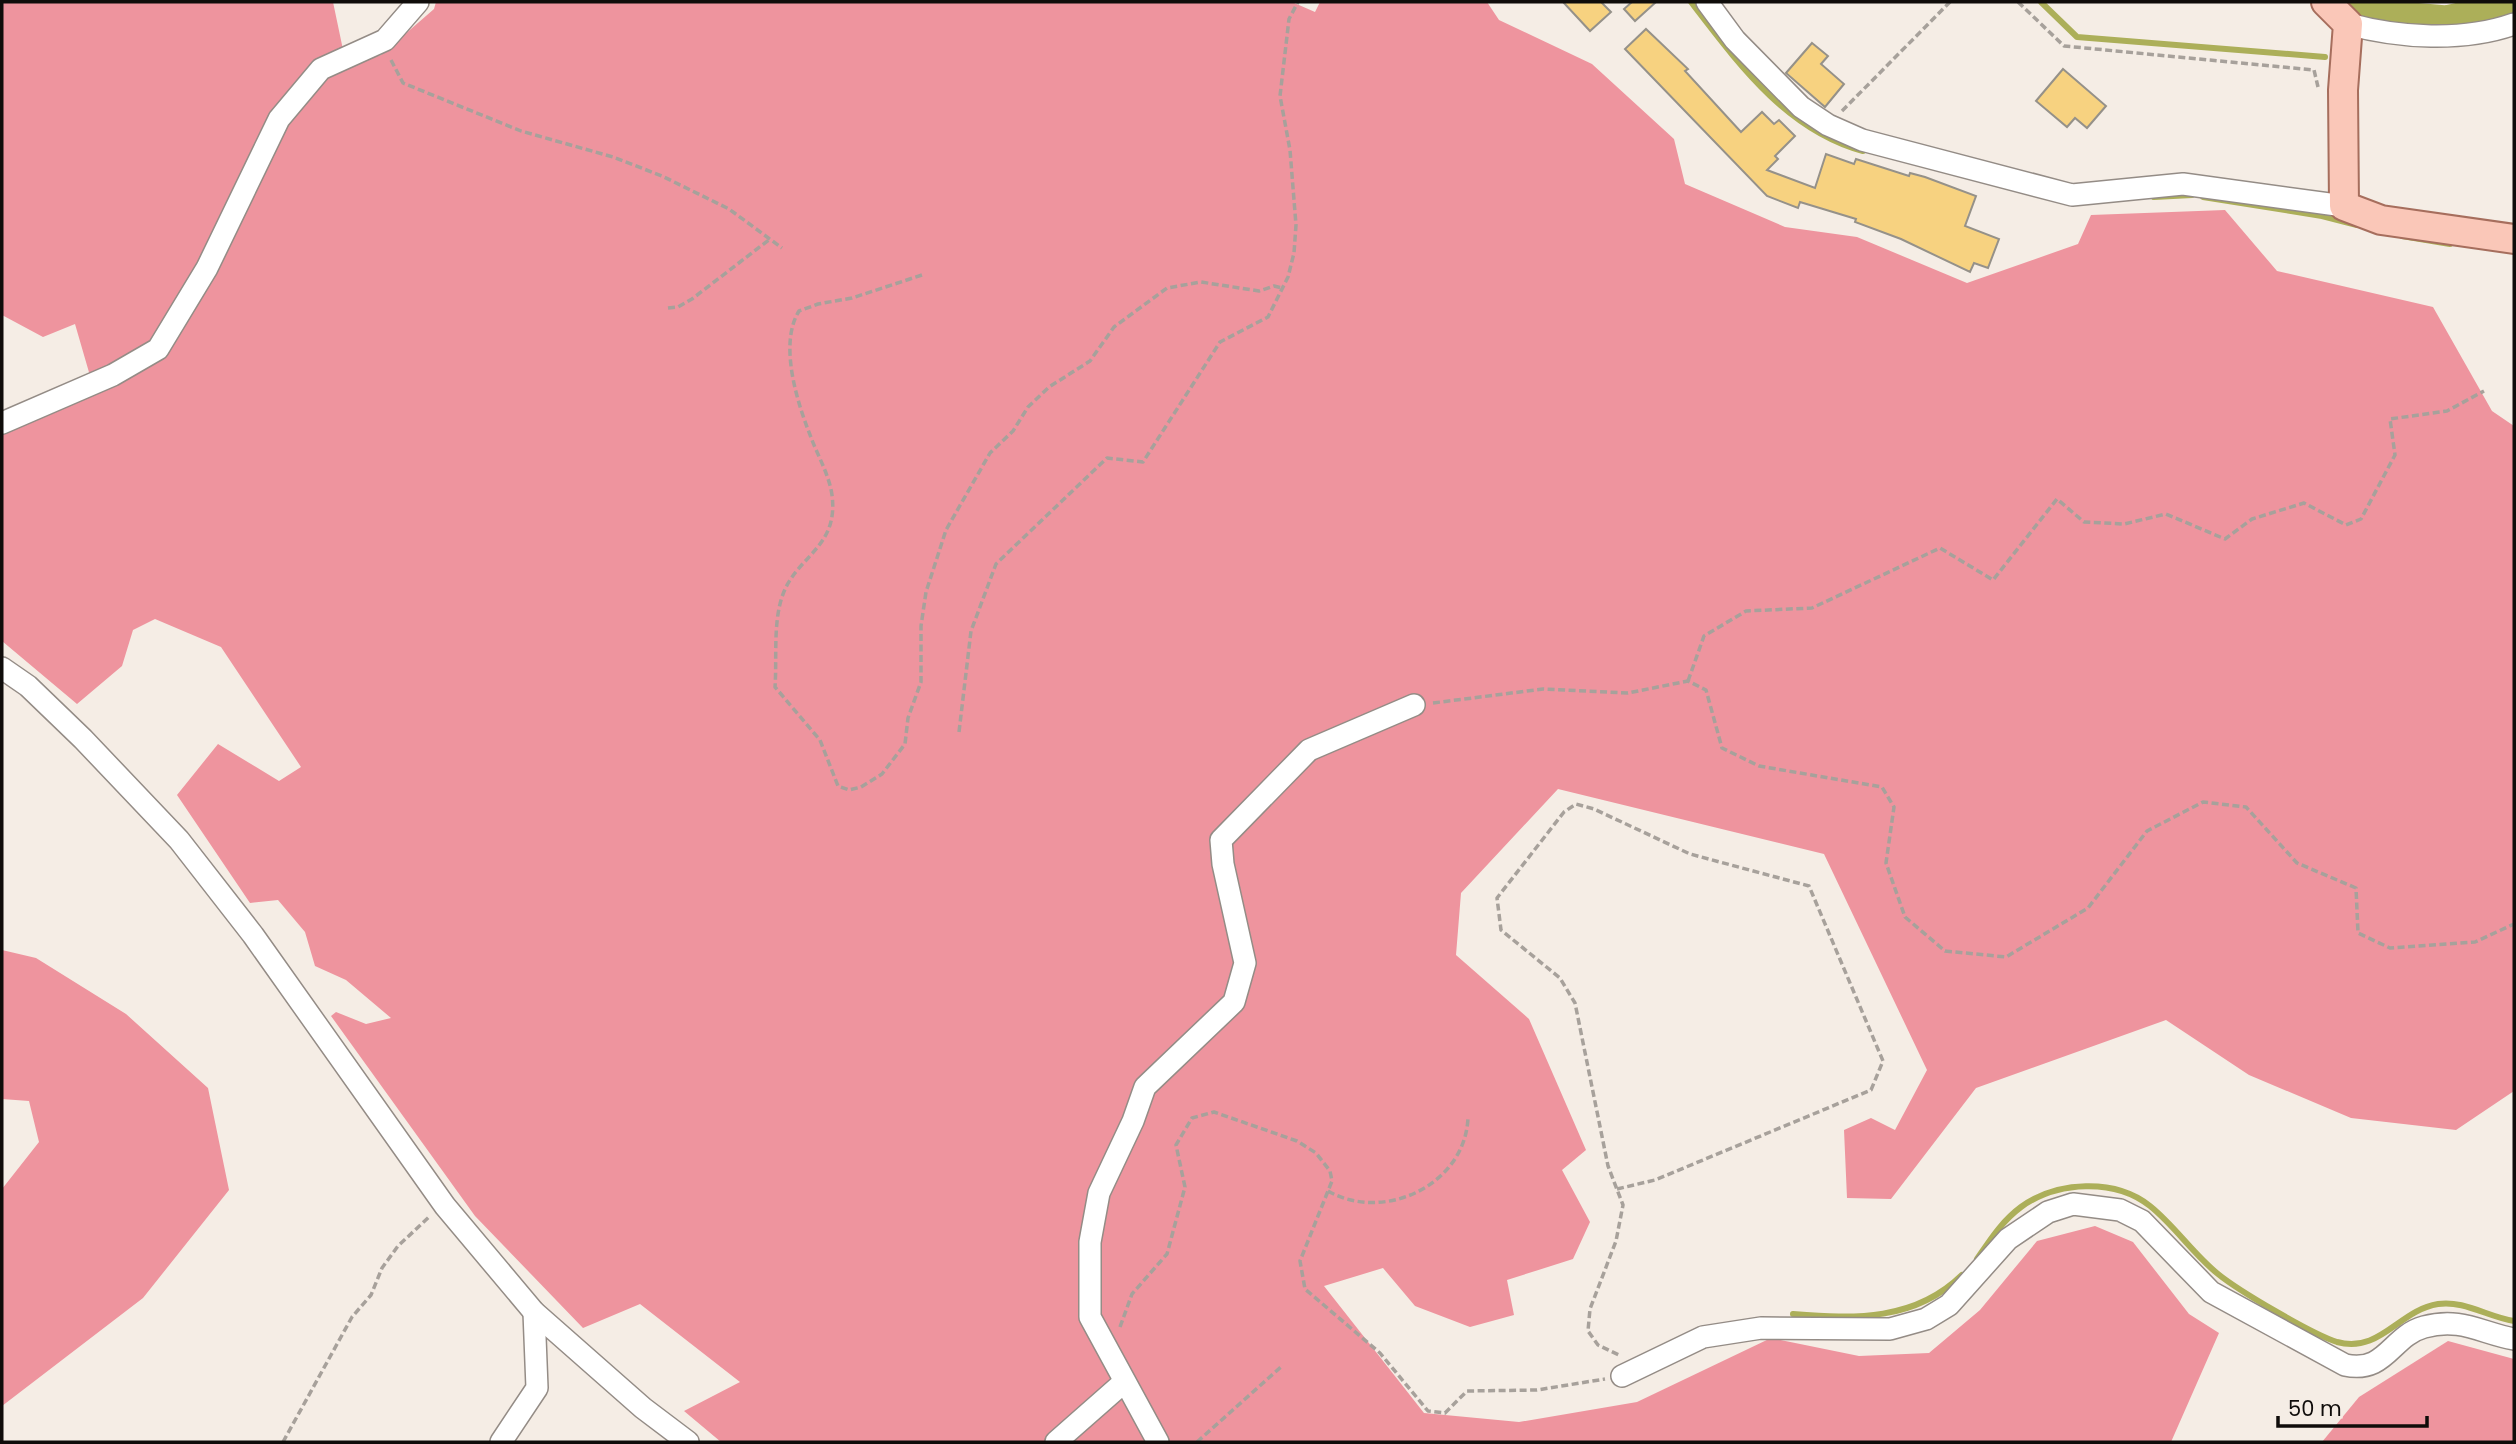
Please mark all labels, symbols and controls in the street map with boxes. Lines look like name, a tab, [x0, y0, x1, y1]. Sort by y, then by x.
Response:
scale bar	[2278, 1384, 2427, 1428]
text: 50 m	[2288, 1394, 2342, 1423]

